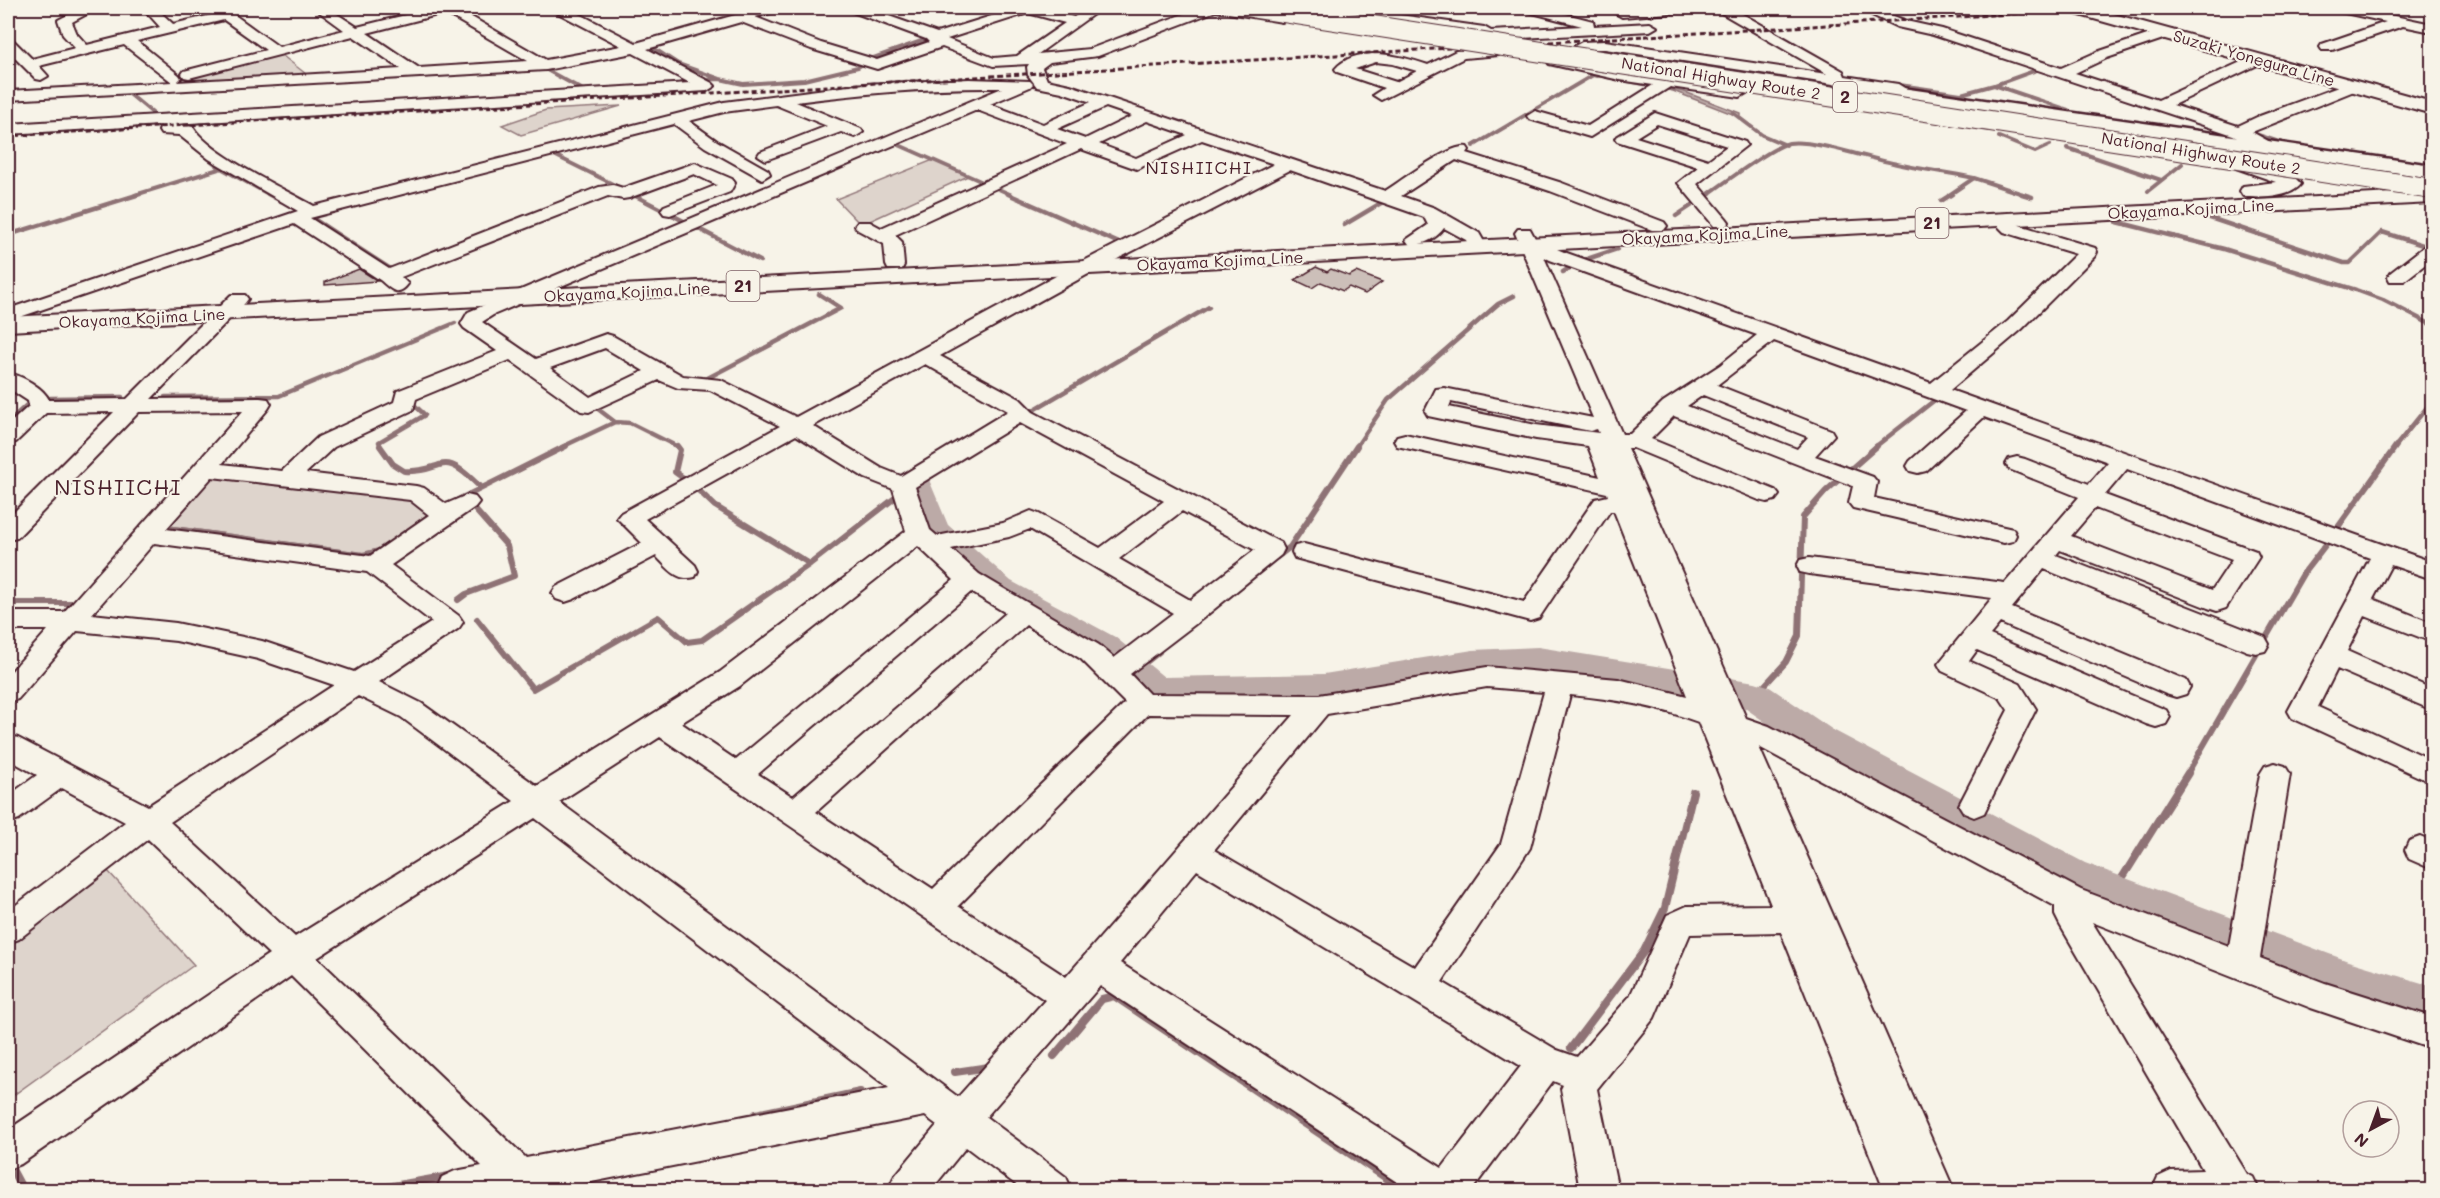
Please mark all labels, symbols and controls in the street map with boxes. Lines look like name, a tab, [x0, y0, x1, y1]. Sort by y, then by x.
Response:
street label: Suzaki Yonegura Line	[2171, 24, 2337, 91]
street label: National Highway Route 2	[1620, 51, 1822, 104]
road number: 2	[1833, 82, 1857, 112]
street label: National Highway Route 2	[2100, 126, 2302, 179]
district label: NISHIICHI	[1146, 155, 1252, 179]
street label: Okayama Kojima Line	[2107, 194, 2275, 223]
road number: 21	[1916, 208, 1948, 238]
street label: Okayama Kojima Line	[1621, 220, 1789, 249]
street label: Okayama Kojima Line	[1136, 246, 1304, 275]
road number: 21	[726, 271, 760, 301]
street label: Okayama Kojima Line	[543, 277, 711, 306]
street label: Okayama Kojima Line	[58, 303, 226, 332]
district label: NISHIICHI	[54, 472, 182, 501]
north arrow	[2341, 1099, 2401, 1159]
text: N	[2349, 1129, 2372, 1153]

